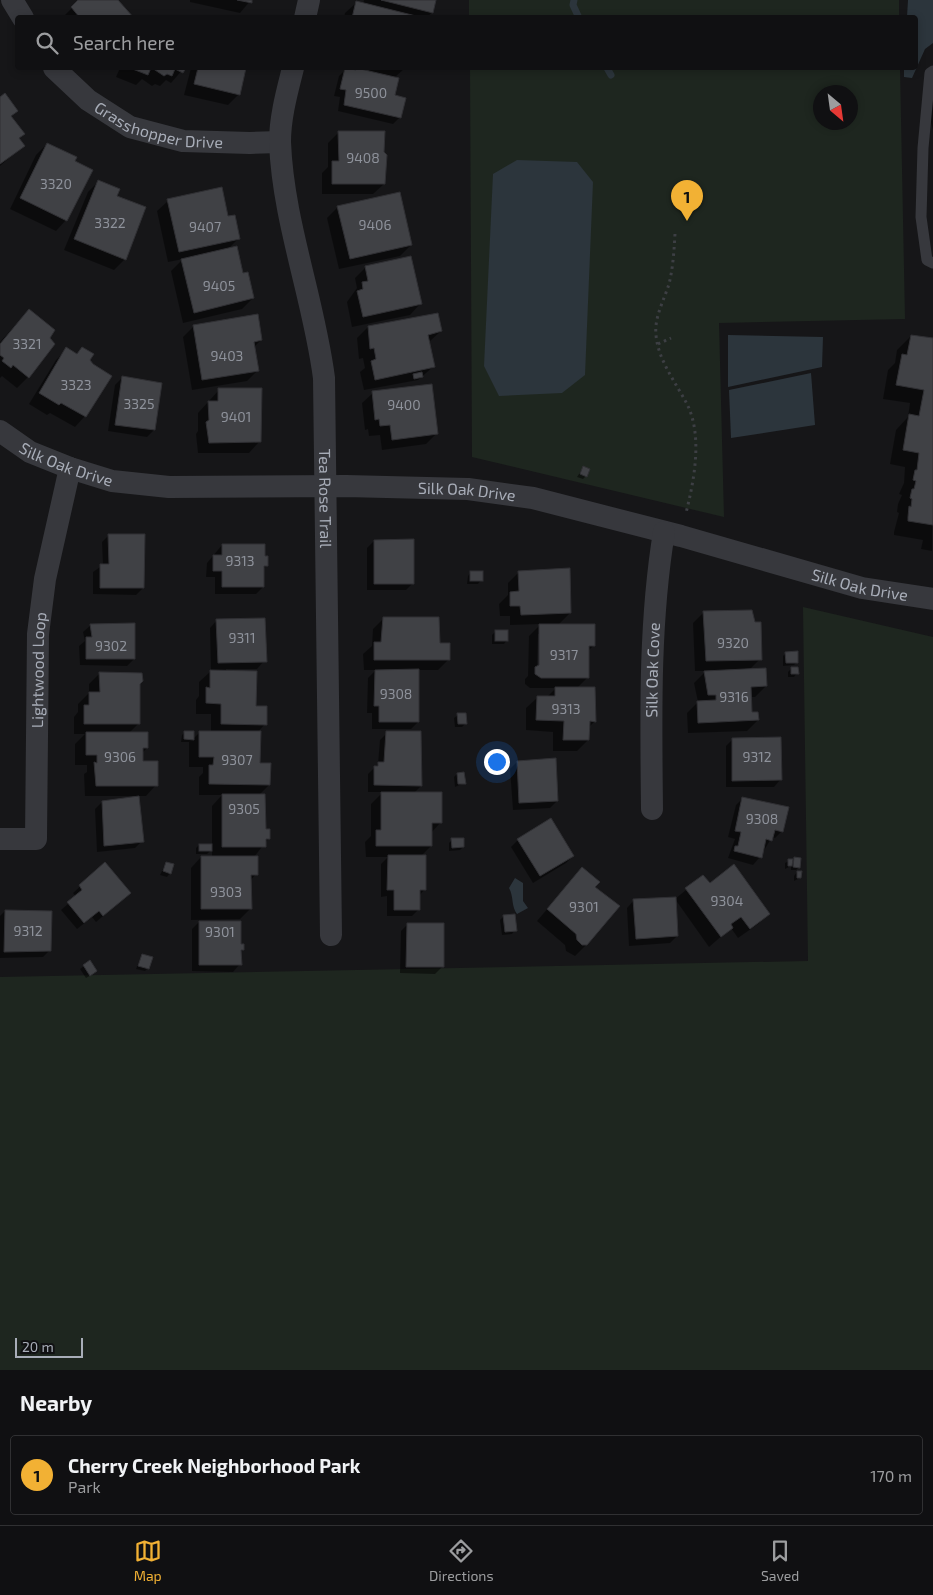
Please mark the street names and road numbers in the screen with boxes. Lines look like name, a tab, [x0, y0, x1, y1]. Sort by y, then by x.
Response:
street label: Grasshopper Drive	[91, 97, 223, 151]
street label: Silk Oak Drive	[16, 438, 115, 490]
street label: Tea Rose Trail	[316, 449, 336, 548]
street label: Silk Oak Drive	[418, 478, 517, 505]
street label: Silk Oak Drive	[810, 564, 909, 604]
street label: Lightwood Loop	[27, 611, 50, 728]
street label: Silk Oak Cove	[641, 622, 663, 718]

